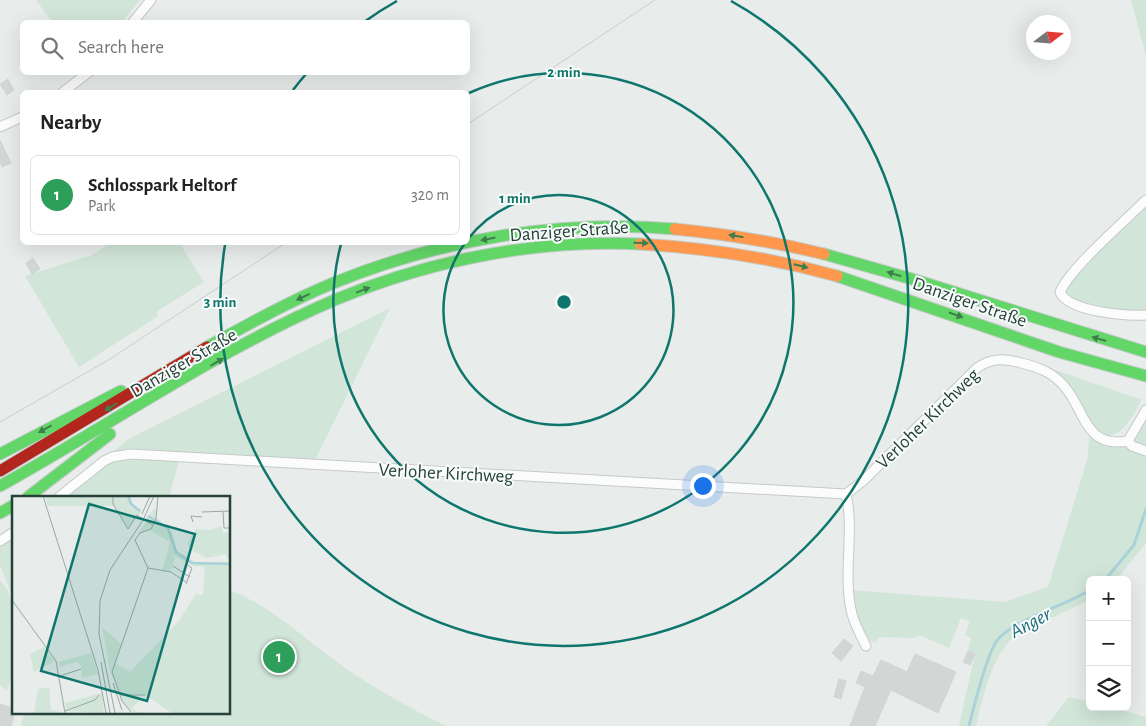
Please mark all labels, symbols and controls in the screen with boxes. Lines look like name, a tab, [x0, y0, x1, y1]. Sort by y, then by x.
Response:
north arrow	[1026, 15, 1071, 60]
search box	[20, 20, 470, 75]
icon: search	[38, 34, 66, 62]
text: Search here	[78, 38, 164, 57]
text: 2 min	[547, 65, 581, 80]
text: Nearby	[40, 112, 101, 133]
text: Schlosspark Heltorf	[88, 176, 236, 195]
text: 1	[54, 187, 60, 203]
text: 320 m	[411, 187, 449, 203]
text: 1 min	[499, 191, 531, 206]
text: Park	[88, 198, 116, 214]
street label: Danziger Straße	[509, 218, 629, 245]
one-way arrow	[728, 232, 744, 240]
one-way arrow	[480, 235, 495, 243]
one-way arrow	[633, 239, 649, 247]
one-way arrow	[794, 262, 809, 270]
one-way arrow	[886, 270, 901, 278]
street label: Danziger Straße	[910, 274, 1029, 331]
one-way arrow	[355, 286, 370, 293]
one-way arrow	[296, 293, 310, 301]
centre of rings	[555, 293, 573, 311]
text: 3 min	[204, 295, 236, 310]
one-way arrow	[949, 311, 964, 319]
street label: Danziger Straße	[127, 325, 240, 401]
one-way arrow	[1092, 335, 1107, 343]
one-way arrow	[210, 357, 224, 366]
street label: Verloher Kirchweg	[873, 365, 984, 473]
one-way arrow	[104, 402, 118, 412]
one-way arrow	[38, 425, 52, 433]
street label: Verloher Kirchweg	[378, 460, 515, 487]
your location	[690, 473, 716, 499]
inset map	[12, 496, 230, 714]
map controls	[1086, 576, 1131, 711]
button: +	[1086, 576, 1131, 621]
water label: Anger	[1006, 604, 1055, 642]
button: −	[1086, 621, 1131, 666]
pin: 1	[263, 638, 295, 676]
button: layers	[1086, 666, 1131, 711]

